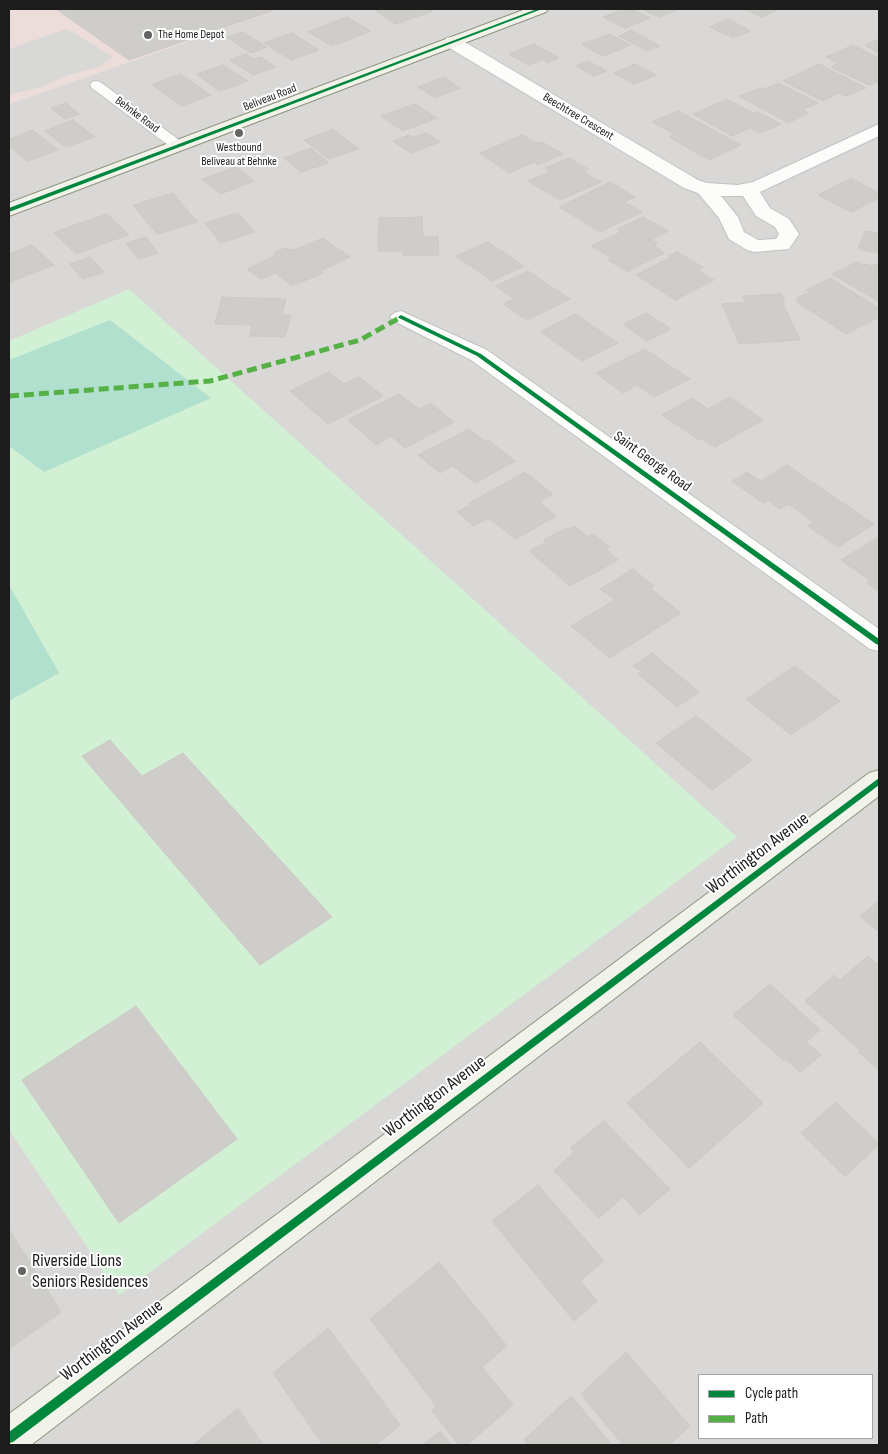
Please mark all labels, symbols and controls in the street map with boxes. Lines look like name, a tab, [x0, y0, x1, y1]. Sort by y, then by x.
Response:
place label: The Home Depot	[158, 28, 224, 42]
marker: The Home Depot	[142, 29, 154, 41]
street label: Beliveau Road	[241, 81, 299, 115]
street label: Beechtree Crescent	[540, 90, 616, 144]
street label: Behnke Road	[112, 94, 162, 136]
marker: Westbound Beliveau at Behnke	[233, 127, 245, 139]
place label: Westbound Beliveau at Behnke	[201, 141, 277, 169]
street label: Saint George Road	[610, 428, 694, 496]
street label: Worthington Avenue	[702, 808, 814, 900]
street label: Worthington Avenue	[379, 1051, 491, 1143]
place label: Riverside Lions Seniors Residences	[32, 1250, 148, 1292]
marker: Riverside Lions Seniors Residences	[16, 1265, 28, 1277]
street label: Worthington Avenue	[56, 1295, 168, 1387]
legend	[698, 1374, 873, 1439]
text: Cycle path	[745, 1384, 798, 1403]
text: Path	[745, 1409, 768, 1428]

